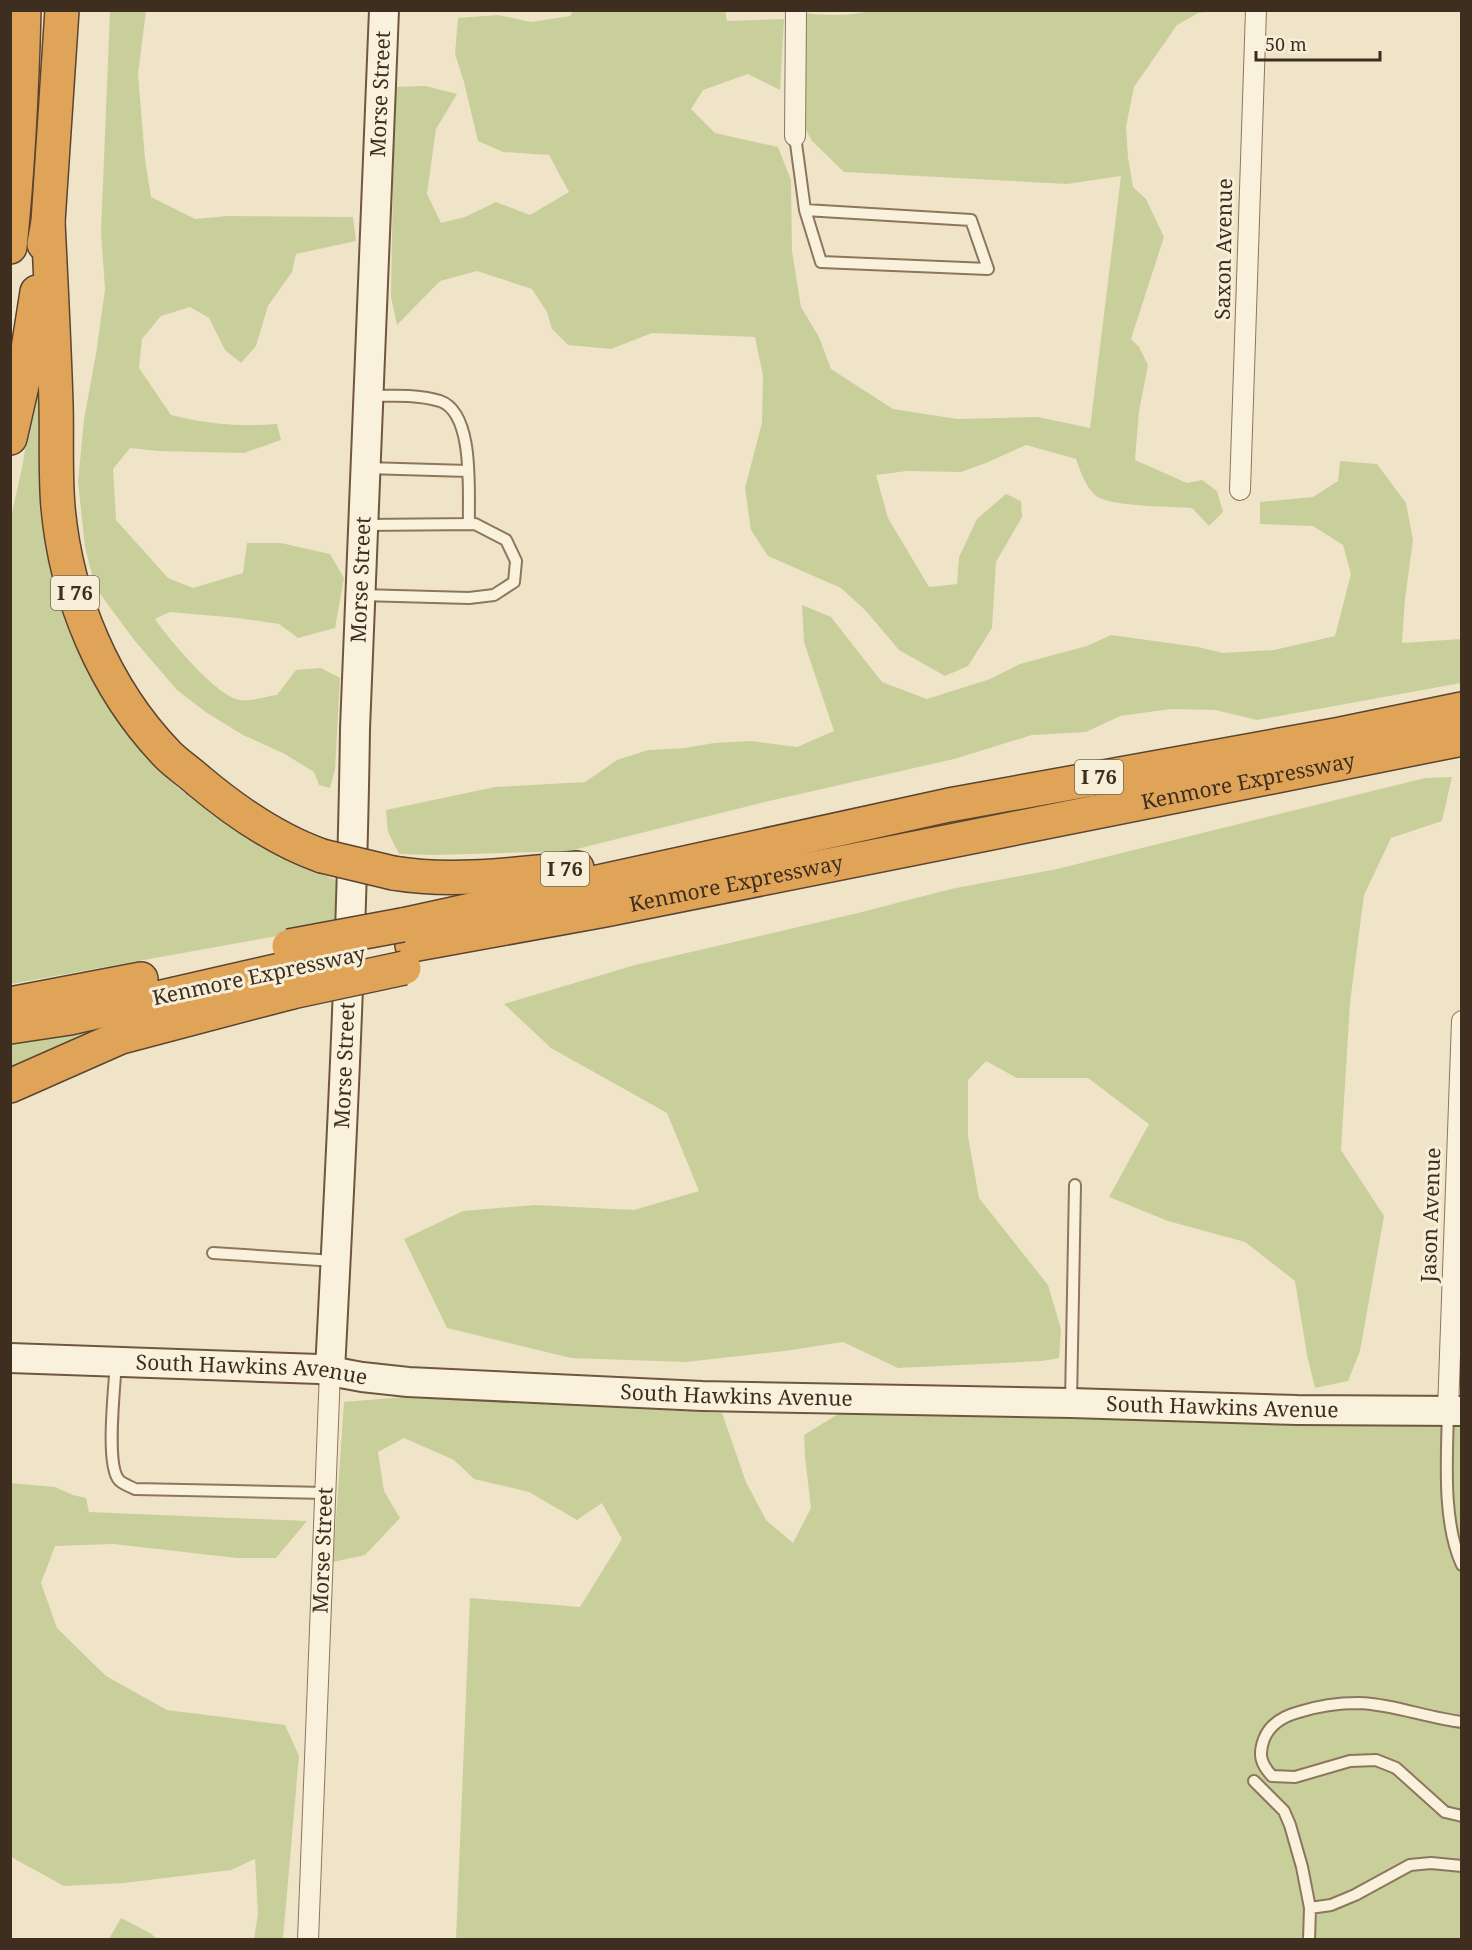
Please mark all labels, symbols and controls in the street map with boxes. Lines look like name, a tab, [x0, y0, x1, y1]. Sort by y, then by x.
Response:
scale bar	[1256, 24, 1380, 62]
street label: Morse Street	[363, 30, 396, 158]
text: 50 m	[1265, 32, 1307, 56]
street label: Saxon Avenue	[1208, 178, 1238, 320]
street label: Morse Street	[343, 516, 377, 643]
road number: I 76	[51, 576, 99, 610]
street label: Kenmore Expressway	[1139, 746, 1357, 816]
road number: I 76	[1075, 760, 1123, 794]
street label: Kenmore Expressway	[627, 848, 846, 918]
road number: I 76	[541, 852, 589, 886]
street label: Kenmore Expressway	[150, 939, 368, 1011]
street label: Morse Street	[327, 1002, 360, 1129]
street label: Jason Avenue	[1414, 1147, 1446, 1284]
street label: South Hawkins Avenue	[135, 1347, 370, 1391]
street label: South Hawkins Avenue	[620, 1377, 853, 1412]
street label: South Hawkins Avenue	[1106, 1389, 1339, 1423]
street label: Morse Street	[306, 1486, 339, 1614]

